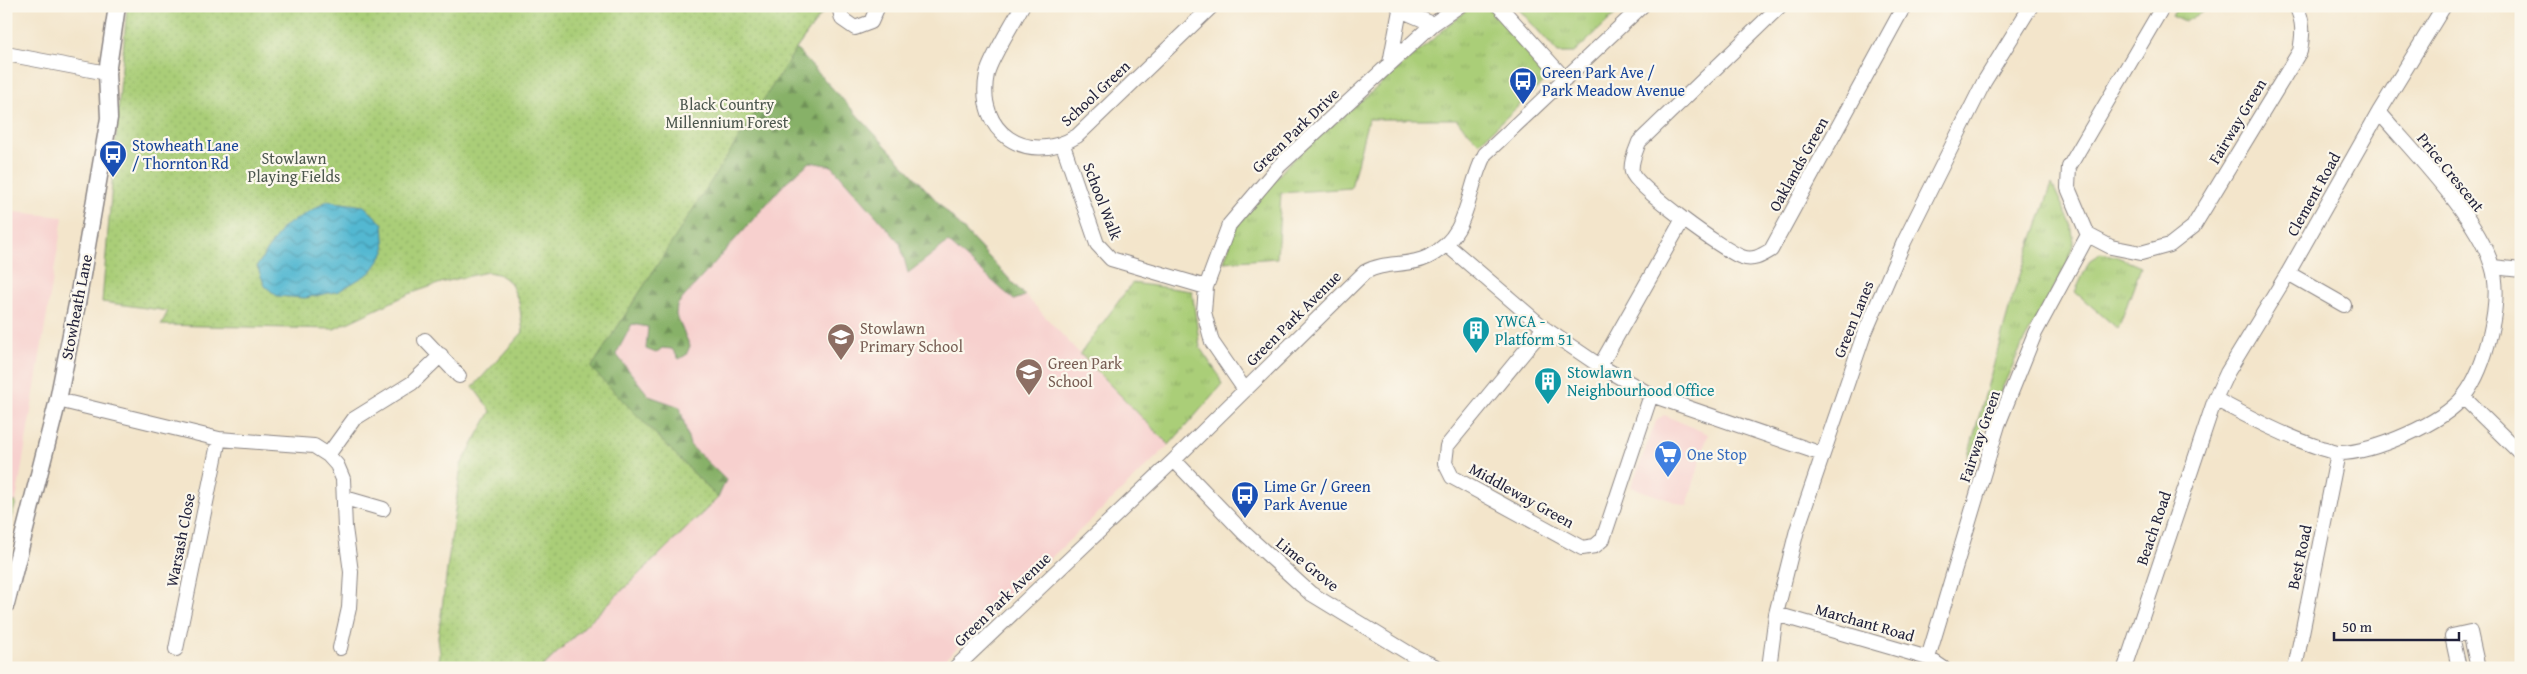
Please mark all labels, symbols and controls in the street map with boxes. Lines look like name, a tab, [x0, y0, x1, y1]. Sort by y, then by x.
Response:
street label: School Green	[1055, 54, 1135, 132]
place label: Green Park Ave / Park Meadow Avenue	[1542, 60, 1685, 102]
bus stop icon: Green Park Ave / Park Meadow Avenue	[1508, 66, 1538, 105]
street label: Fairway Green	[2202, 74, 2272, 168]
street label: Green Park Drive	[1246, 82, 1344, 178]
park label: Black Country Millennium Forest	[665, 92, 789, 134]
street label: Oaklands Green	[1762, 112, 1834, 216]
street label: Price Crescent	[2411, 127, 2491, 217]
place label: Stowheath Lane / Thornton Rd	[132, 133, 239, 175]
bus stop icon: Stowheath Lane / Thornton Rd	[98, 139, 128, 178]
park label: Stowlawn Playing Fields	[248, 146, 340, 188]
street label: Clement Road	[2280, 147, 2346, 240]
street label: School Walk	[1077, 159, 1129, 244]
street label: Stowheath Lane	[54, 252, 98, 362]
street label: Green Park Avenue	[1240, 265, 1346, 371]
street label: Green Lanes	[1827, 277, 1879, 361]
place label: YWCA - Platform 51	[1495, 309, 1573, 351]
building icon: YWCA - Platform 51	[1461, 315, 1491, 354]
place label: Stowlawn Primary School	[860, 316, 963, 358]
school or university icon: Stowlawn Primary School	[826, 322, 856, 361]
place label: Green Park School	[1048, 351, 1123, 393]
school or university icon: Green Park School	[1014, 357, 1044, 396]
place label: Stowlawn Neighbourhood Office	[1567, 360, 1715, 402]
building icon: Stowlawn Neighbourhood Office	[1533, 366, 1563, 405]
street label: Fairway Green	[1952, 387, 2006, 485]
supermarket icon: One Stop	[1653, 439, 1683, 478]
place label: One Stop	[1687, 442, 1747, 466]
street label: Middleway Green	[1465, 456, 1579, 534]
place label: Lime Gr / Green Park Avenue	[1264, 474, 1371, 516]
bus stop icon: Lime Gr / Green Park Avenue	[1230, 480, 1260, 519]
street label: Beach Road	[2129, 487, 2177, 568]
street label: Warsash Close	[159, 491, 201, 589]
street label: Best Road	[2280, 522, 2318, 592]
street label: Lime Grove	[1271, 531, 1345, 597]
street label: Green Park Avenue	[948, 546, 1056, 652]
street label: Marchant Road	[1813, 596, 1918, 648]
scale bar	[2334, 609, 2460, 641]
text: 50 m	[2342, 616, 2373, 637]

